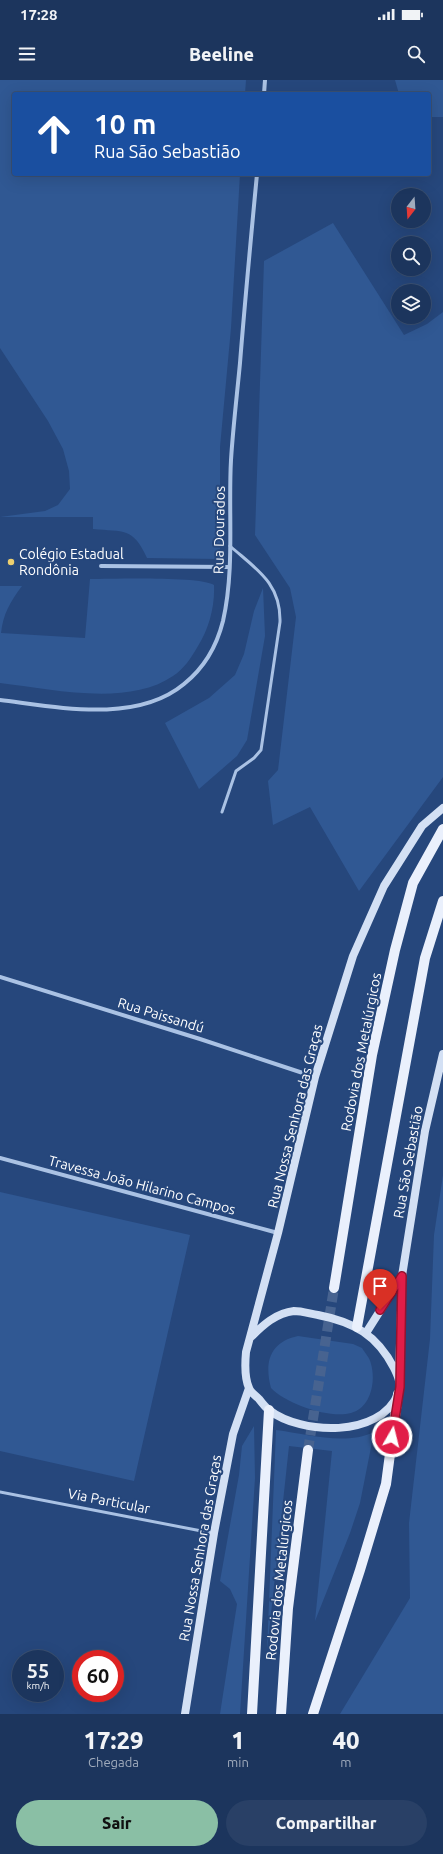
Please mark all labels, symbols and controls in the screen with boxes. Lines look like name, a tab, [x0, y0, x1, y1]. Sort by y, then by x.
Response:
text: 17:28	[20, 6, 58, 23]
icon: menu	[16, 43, 38, 65]
icon: search	[405, 43, 427, 65]
text: Beeline	[189, 44, 254, 64]
icon: ahead	[28, 108, 80, 160]
text: 10 m	[94, 108, 156, 139]
text: Rua São Sebastião	[94, 141, 240, 161]
north arrow	[391, 188, 431, 228]
map controls	[391, 188, 431, 324]
button: search	[391, 236, 431, 276]
button: layers	[391, 284, 431, 324]
street label: Rua Dourados	[210, 486, 228, 574]
place label: Colégio Estadual Rondônia	[19, 546, 124, 578]
marker: Colégio Estadual Rondônia	[6, 557, 16, 567]
street label: Rodovia dos Metalúrgicos	[338, 971, 384, 1133]
street label: Rua Paissandú	[116, 994, 206, 1036]
street label: Rua Nossa Senhora das Graças	[264, 1022, 326, 1210]
street label: Rua São Sebastião	[390, 1105, 426, 1219]
street label: Travessa João Hilarino Campos	[47, 1152, 237, 1218]
pin	[363, 1269, 397, 1310]
icon: arrive	[369, 1275, 391, 1297]
position arrow	[371, 1416, 413, 1458]
street label: Rua Nossa Senhora das Graças	[176, 1454, 224, 1642]
street label: Via Particular	[66, 1485, 152, 1517]
street label: Rodovia dos Metalúrgicos	[263, 1499, 295, 1661]
speed limit sign: 60	[72, 1650, 124, 1702]
text: 55	[27, 1659, 49, 1682]
text: km/h	[26, 1680, 50, 1691]
text: 17:29	[84, 1727, 144, 1754]
text: 1	[231, 1727, 245, 1754]
text: 40	[332, 1727, 359, 1754]
text: Chegada	[88, 1755, 139, 1769]
text: min	[227, 1755, 249, 1769]
text: m	[340, 1755, 352, 1769]
button: Sair	[16, 1800, 218, 1846]
button: Compartilhar	[226, 1800, 427, 1846]

